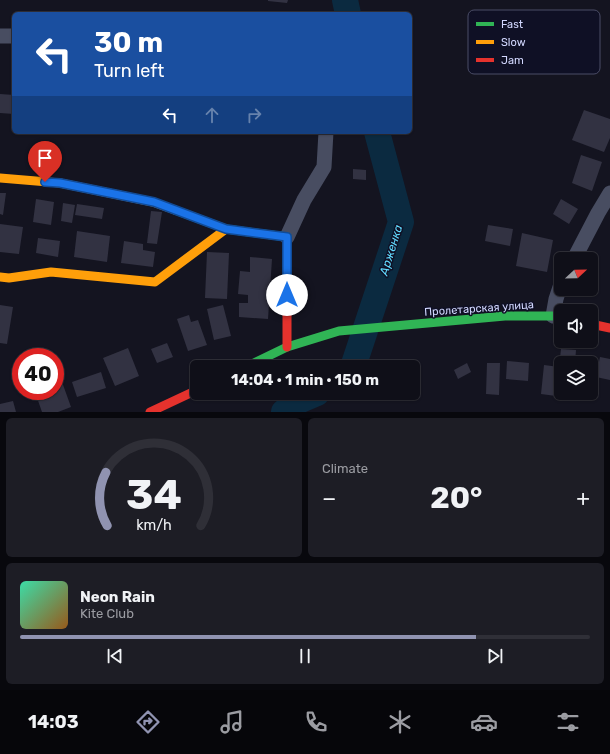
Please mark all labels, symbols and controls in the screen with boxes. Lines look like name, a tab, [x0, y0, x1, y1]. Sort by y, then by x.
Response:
legend	[468, 10, 600, 74]
text: Fast	[501, 18, 524, 31]
text: 30 m	[94, 26, 163, 59]
icon: left	[28, 28, 80, 80]
text: Slow	[501, 36, 526, 49]
text: Jam	[501, 54, 524, 67]
text: Turn left	[94, 60, 164, 82]
icon: left	[159, 104, 181, 126]
icon: ahead	[201, 104, 223, 126]
icon: right	[243, 104, 265, 126]
pin	[28, 141, 62, 182]
icon: arrive	[34, 147, 56, 169]
water label: Арженка	[376, 223, 405, 278]
north arrow	[554, 252, 598, 296]
map controls	[554, 252, 598, 400]
position arrow	[266, 274, 308, 316]
street label: Пролетарская улица	[424, 298, 534, 319]
button: sound	[554, 304, 598, 348]
speed limit sign: 40	[12, 348, 64, 400]
button: layers	[554, 356, 598, 400]
text: 14:04 · 1 min · 150 m	[231, 371, 379, 389]
text: Climate	[322, 461, 368, 476]
text: 34	[126, 469, 182, 518]
text: 20°	[430, 480, 482, 516]
text: −	[322, 485, 336, 512]
text: +	[576, 485, 590, 512]
text: km/h	[136, 516, 172, 533]
text: Neon Rain	[80, 588, 155, 606]
text: Kite Club	[80, 606, 134, 621]
icon: previous	[104, 645, 126, 667]
icon: pause	[294, 645, 316, 667]
icon: next	[484, 645, 506, 667]
icon: directions	[134, 708, 162, 736]
icon: music	[218, 708, 246, 736]
icon: phone	[302, 708, 330, 736]
icon: climate	[386, 708, 414, 736]
icon: car	[470, 708, 498, 736]
icon: filters	[554, 708, 582, 736]
text: 14:03	[28, 711, 79, 733]

